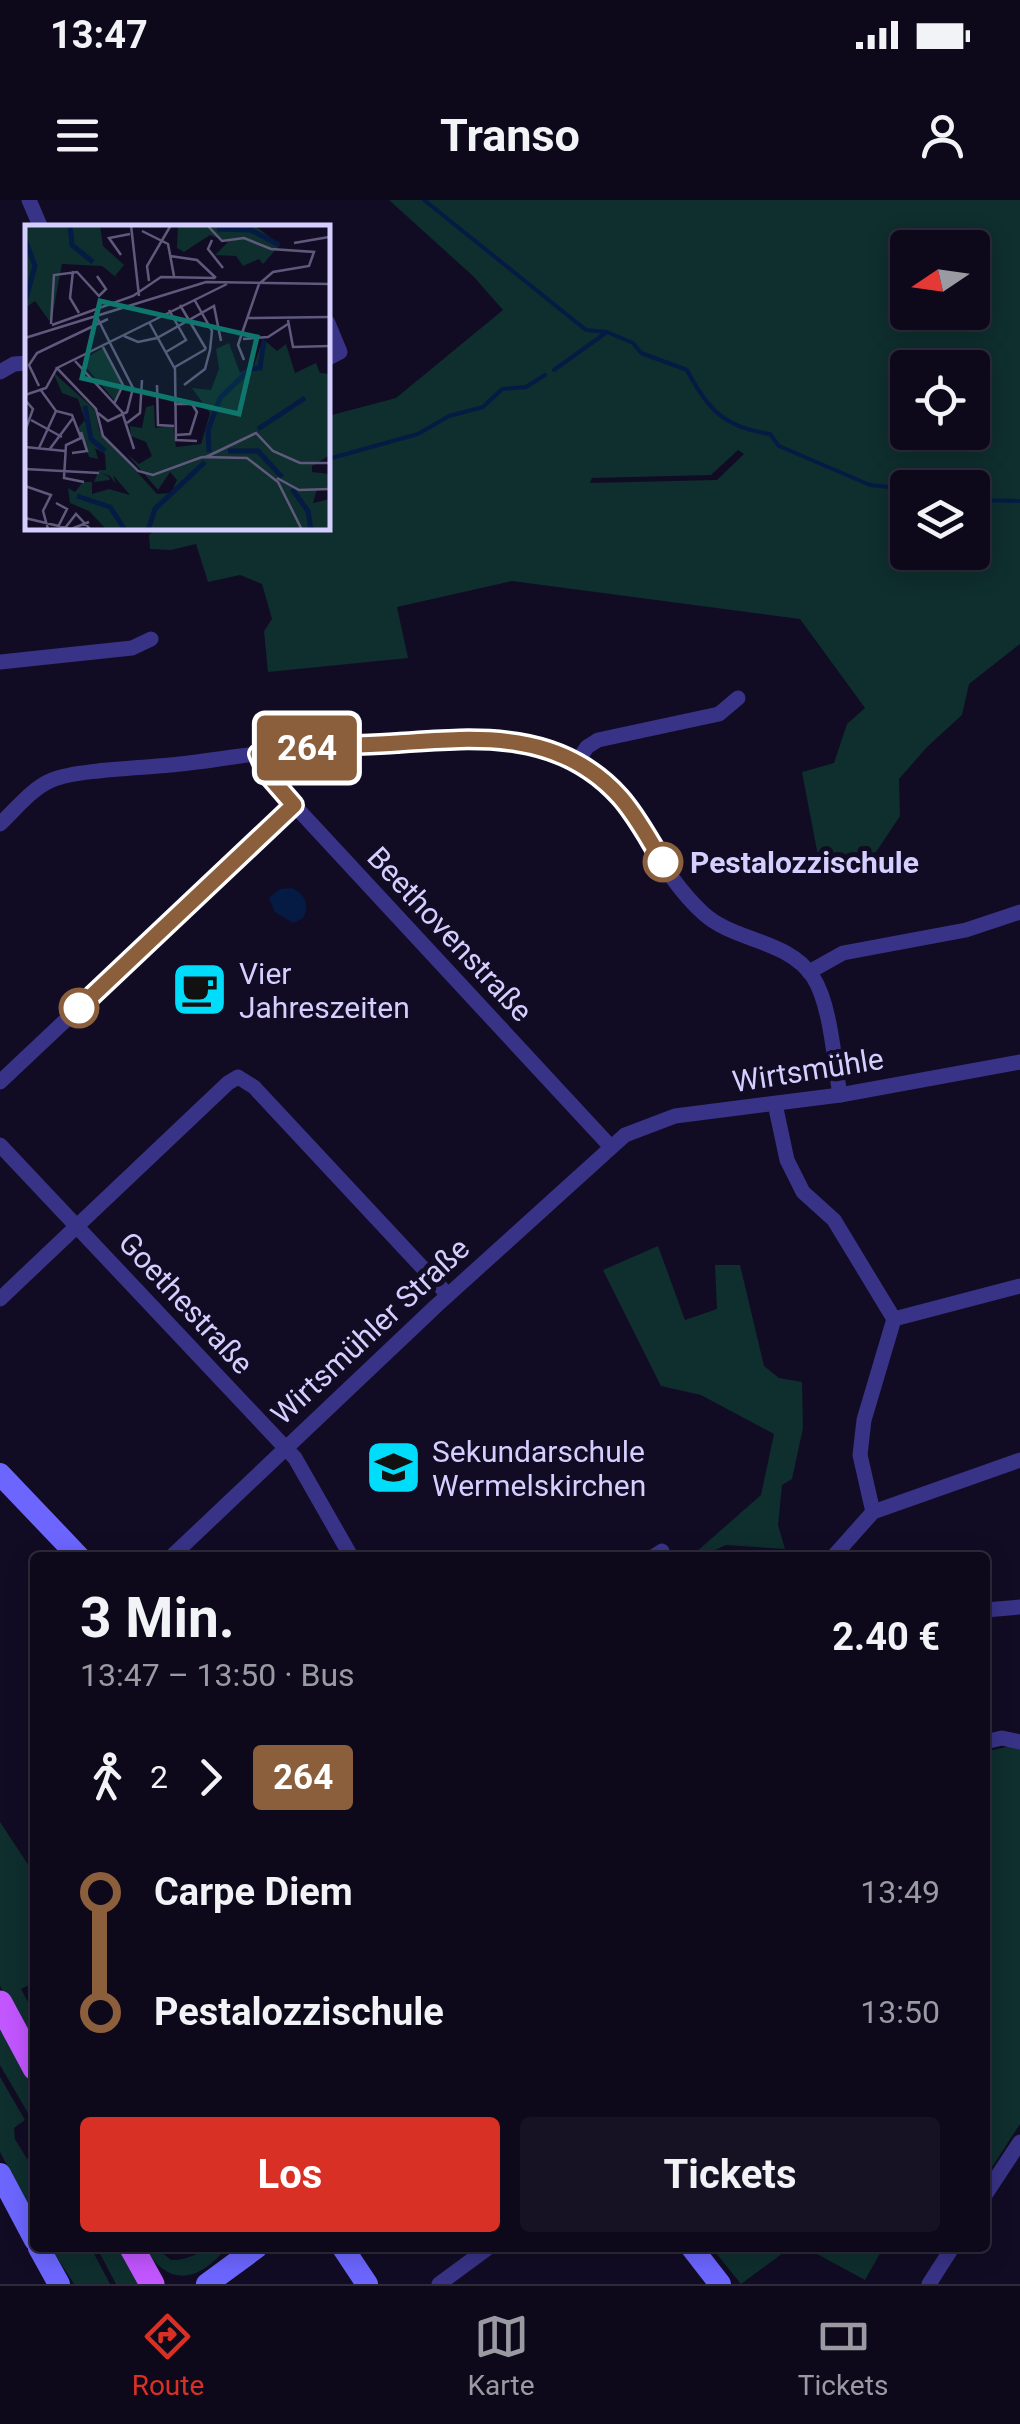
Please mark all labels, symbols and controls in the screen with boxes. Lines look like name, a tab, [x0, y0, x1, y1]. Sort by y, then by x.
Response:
text: 13:47	[50, 13, 148, 57]
icon: menu	[50, 108, 105, 163]
icon: person	[915, 108, 970, 163]
text: Transo	[440, 109, 580, 162]
inset map	[25, 225, 330, 530]
north arrow	[890, 230, 990, 330]
map controls	[890, 230, 990, 570]
button: locate	[890, 350, 990, 450]
button: layers	[890, 470, 990, 570]
line badge: 264	[250, 716, 364, 780]
text: 264	[277, 728, 337, 769]
street label: Beethovenstraße	[360, 840, 540, 1028]
marker: Pestalozzischule	[644, 843, 682, 881]
place label: Pestalozzischule	[690, 845, 919, 880]
place label: Vier Jahreszeiten	[239, 956, 410, 1025]
cafe icon: Vier Jahreszeiten	[170, 960, 230, 1020]
unlabelled marker	[60, 989, 98, 1027]
street label: Wirtsmühle	[730, 1041, 886, 1099]
street label: Goethestraße	[112, 1225, 260, 1381]
street label: Wirtsmühler Straße	[264, 1230, 476, 1432]
place label: Sekundarschule Wermelskirchen	[432, 1434, 646, 1503]
school or university icon: Sekundarschule Wermelskirchen	[363, 1438, 423, 1498]
text: 3 Min.	[80, 1586, 235, 1650]
text: 2.40 €	[832, 1615, 940, 1659]
text: 13:47 – 13:50 · Bus	[80, 1656, 355, 1694]
icon: walk	[80, 1750, 135, 1805]
icon: forward	[183, 1750, 238, 1805]
text: 264	[273, 1757, 333, 1798]
text: 2	[150, 1758, 168, 1796]
text: Carpe Diem	[154, 1870, 353, 1914]
text: 13:49	[860, 1873, 940, 1911]
text: Pestalozzischule	[154, 1990, 444, 2034]
text: 13:50	[860, 1993, 940, 2031]
button: Los	[80, 2117, 500, 2232]
button: Tickets	[520, 2117, 940, 2232]
tab: Route	[132, 2309, 204, 2402]
tab: Karte	[468, 2309, 535, 2402]
tab: Tickets	[798, 2309, 888, 2402]

